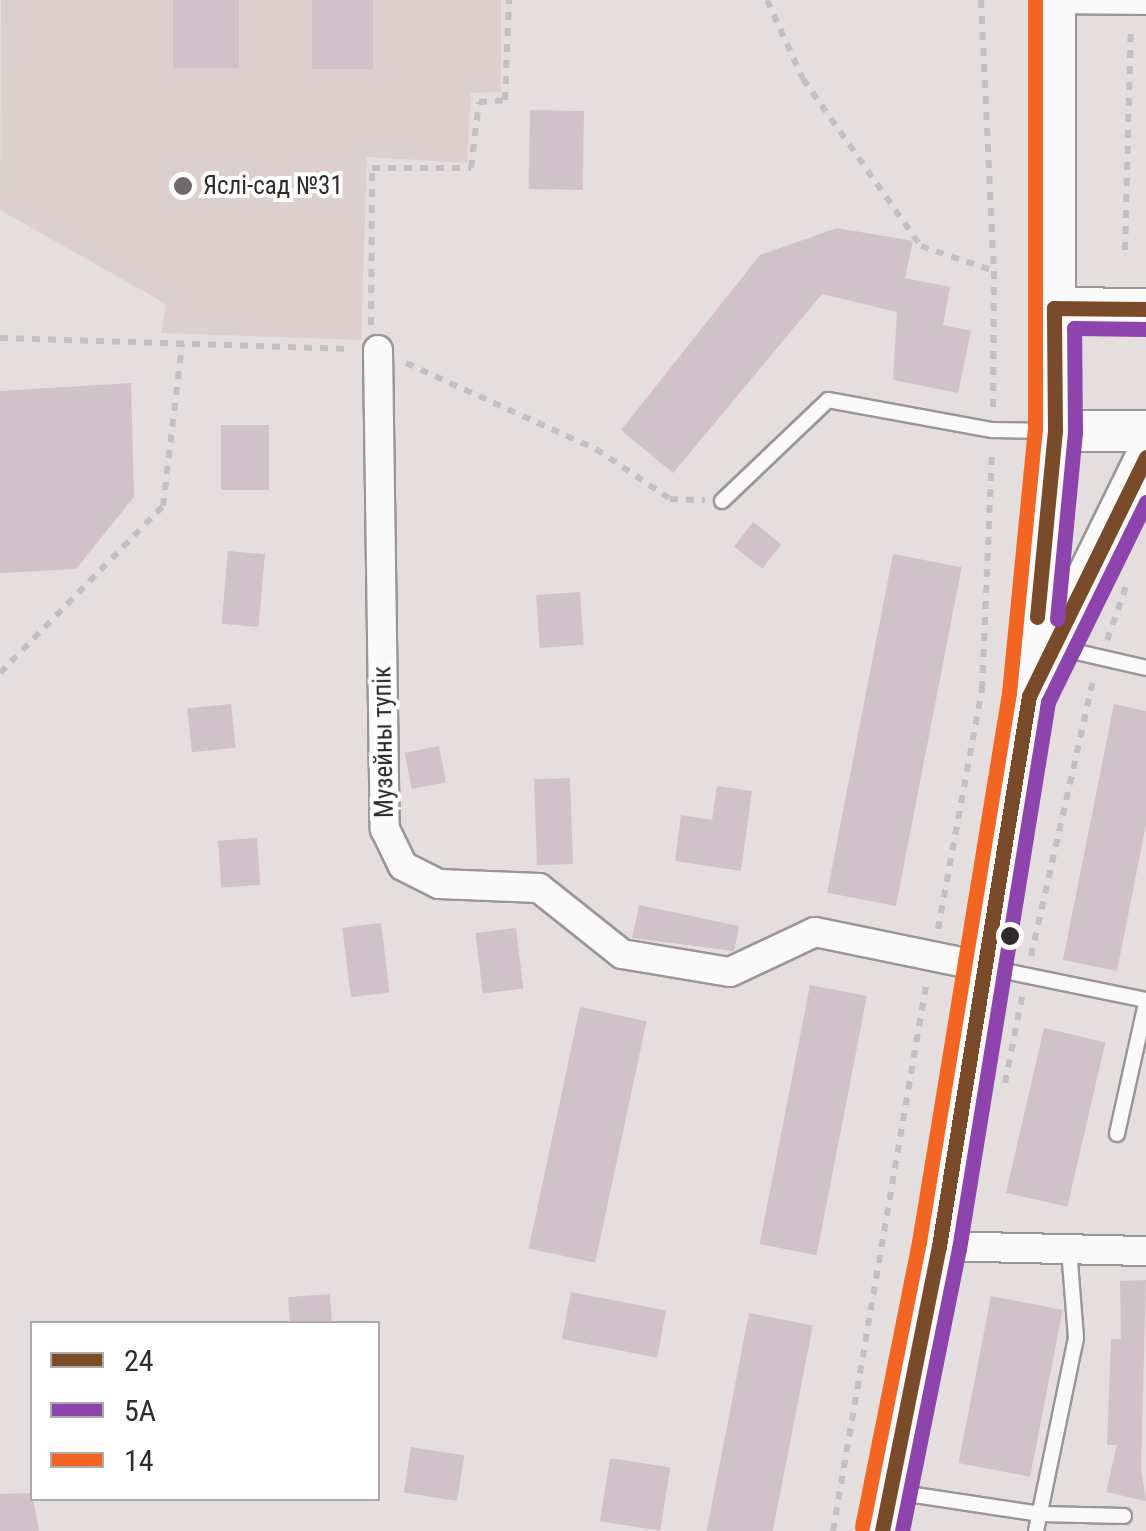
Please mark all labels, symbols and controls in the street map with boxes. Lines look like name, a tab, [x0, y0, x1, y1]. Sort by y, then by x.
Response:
place label: Яслі-сад №31	[203, 171, 343, 201]
marker: Яслі-сад №31	[172, 175, 194, 197]
street label: Музейны тупік	[368, 666, 400, 818]
unlabelled marker	[1000, 926, 1020, 946]
legend	[30, 1321, 380, 1501]
text: 24	[124, 1343, 154, 1378]
text: 5А	[124, 1393, 156, 1428]
text: 14	[124, 1443, 154, 1478]

